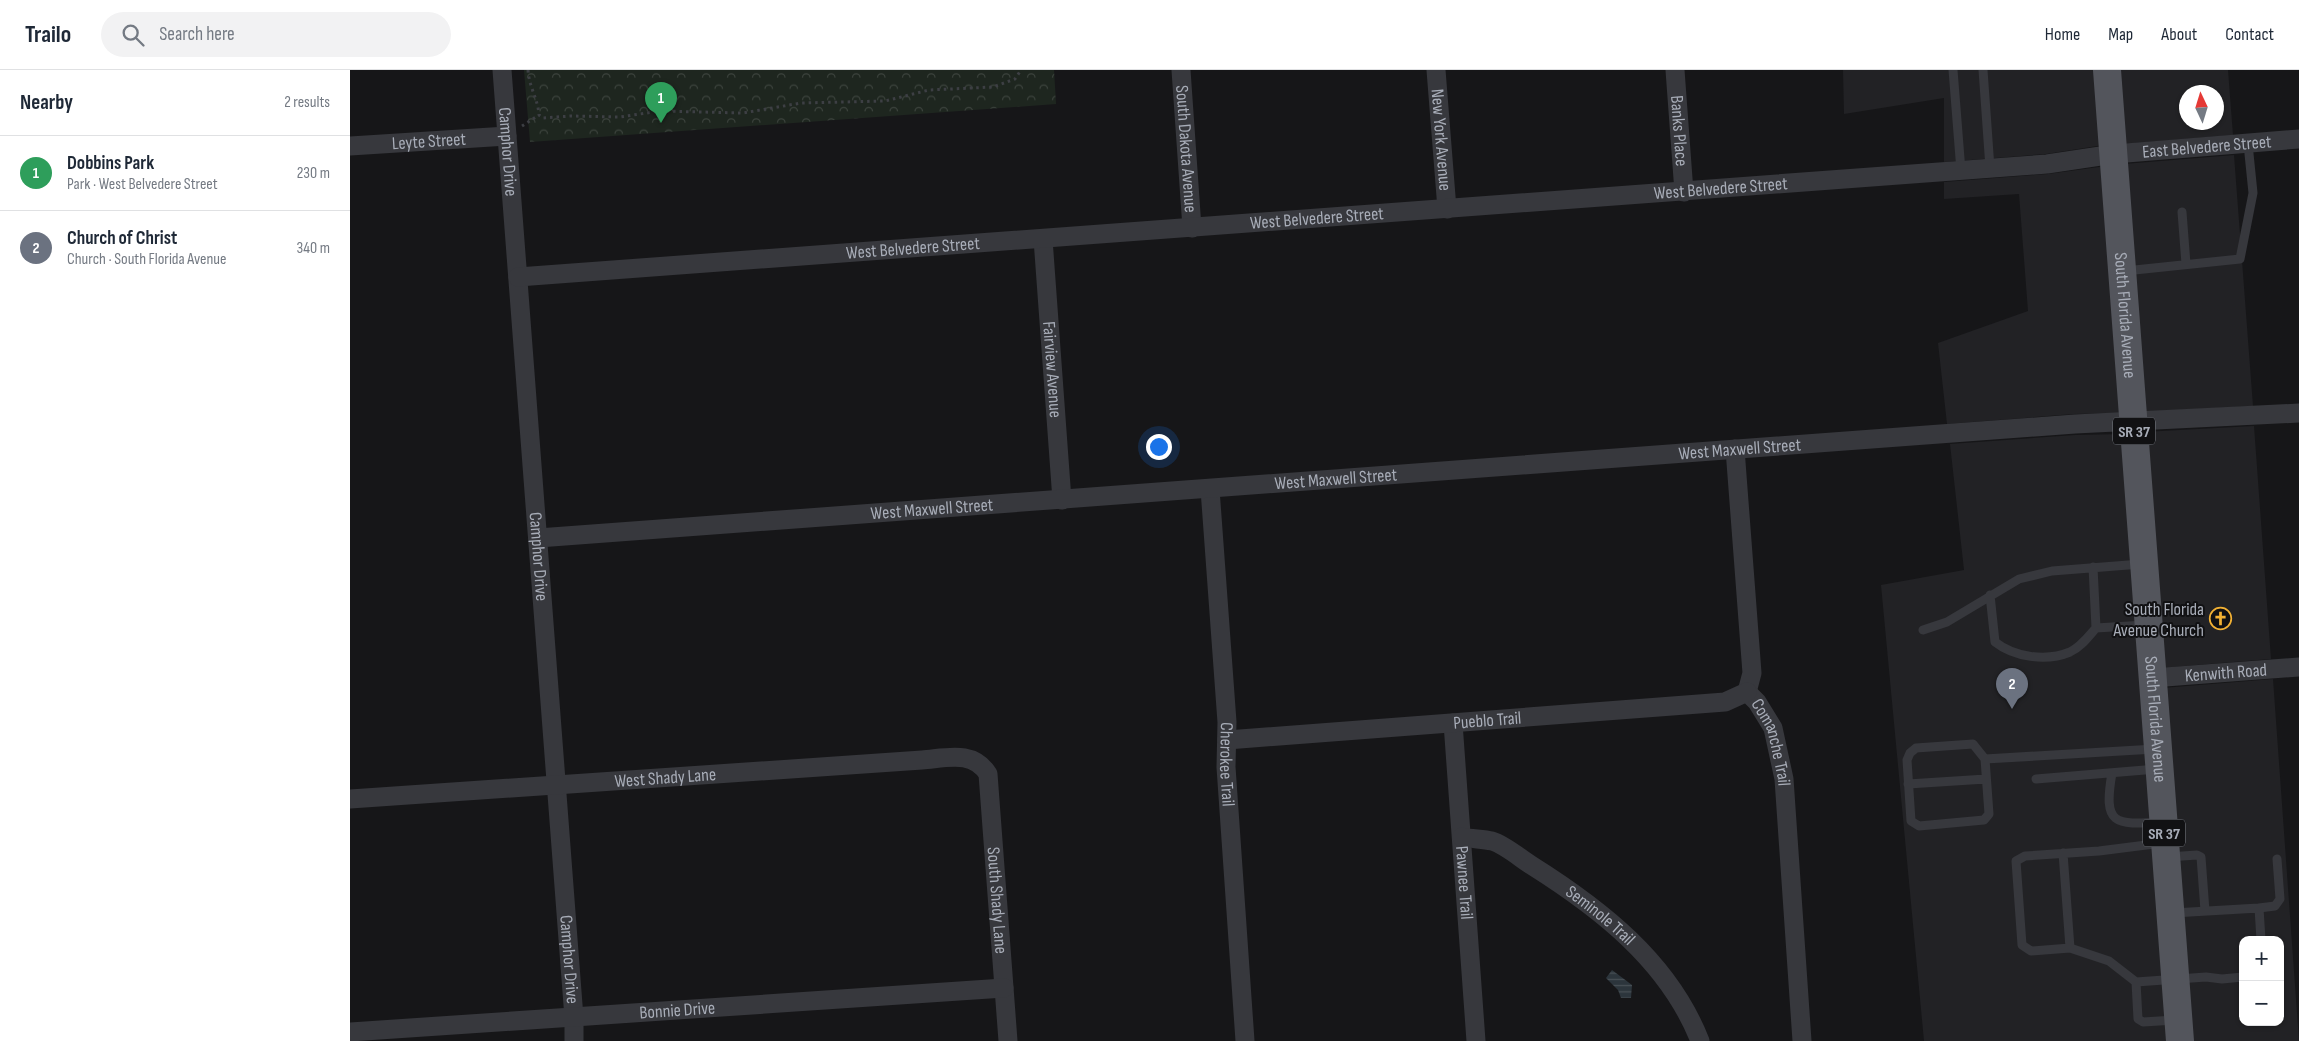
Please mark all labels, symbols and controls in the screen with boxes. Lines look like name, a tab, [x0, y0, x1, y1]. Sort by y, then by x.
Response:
search box	[101, 12, 451, 57]
text: Trailo	[25, 20, 71, 49]
icon: search	[119, 21, 147, 49]
text: Search here	[159, 23, 235, 46]
text: Home	[2045, 24, 2080, 45]
text: Map	[2108, 24, 2133, 45]
text: About	[2161, 24, 2197, 45]
text: Contact	[2225, 24, 2274, 45]
pin: 1	[645, 82, 677, 123]
street label: South Dakota Avenue	[1171, 84, 1201, 213]
north arrow	[2179, 85, 2224, 130]
street label: New York Avenue	[1427, 88, 1456, 192]
text: Nearby	[20, 90, 73, 115]
text: 2 results	[284, 93, 330, 112]
street label: Banks Place	[1666, 95, 1692, 167]
street label: Camphor Drive	[494, 107, 522, 197]
street label: Leyte Street	[391, 129, 467, 154]
street label: East Belvedere Street	[2141, 131, 2273, 163]
text: Dobbins Park	[67, 152, 154, 175]
text: 1	[33, 164, 39, 183]
text: 230 m	[297, 164, 330, 183]
street label: West Belvedere Street	[1653, 173, 1789, 204]
text: Park · West Belvedere Street	[67, 175, 218, 194]
street label: West Belvedere Street	[1249, 203, 1385, 234]
text: Church of Christ	[67, 227, 177, 250]
street label: West Belvedere Street	[845, 233, 981, 264]
text: 2	[32, 239, 40, 258]
text: 340 m	[297, 239, 330, 258]
text: Church · South Florida Avenue	[67, 250, 226, 269]
street label: South Florida Avenue	[2110, 252, 2140, 379]
street label: Fairview Avenue	[1038, 321, 1066, 419]
road number: SR 37	[2113, 418, 2155, 444]
your location	[1146, 434, 1172, 460]
street label: West Maxwell Street	[1678, 434, 1802, 464]
street label: West Maxwell Street	[1274, 464, 1398, 494]
street label: West Maxwell Street	[870, 494, 994, 524]
street label: Camphor Drive	[525, 511, 552, 602]
place label: South Florida Avenue Church	[2112, 599, 2204, 641]
church icon: South Florida Avenue Church	[2208, 607, 2232, 631]
street label: South Florida Avenue	[2140, 655, 2171, 783]
street label: Kenwith Road	[2184, 659, 2268, 687]
pin: 2	[1996, 668, 2028, 709]
street label: Comanche Trail	[1747, 695, 1794, 787]
street label: Pueblo Trail	[1453, 708, 1522, 734]
street label: Cherokee Trail	[1215, 722, 1239, 807]
street label: West Shady Lane	[614, 764, 717, 792]
road number: SR 37	[2143, 820, 2185, 846]
street label: Pawnee Trail	[1451, 845, 1477, 920]
street label: South Shady Lane	[982, 846, 1011, 955]
street label: Seminole Trail	[1562, 881, 1639, 950]
street label: Camphor Drive	[555, 914, 583, 1005]
map controls	[2239, 936, 2284, 1026]
button: +	[2239, 936, 2284, 981]
button: −	[2239, 981, 2284, 1026]
street label: Bonnie Drive	[639, 997, 716, 1024]

